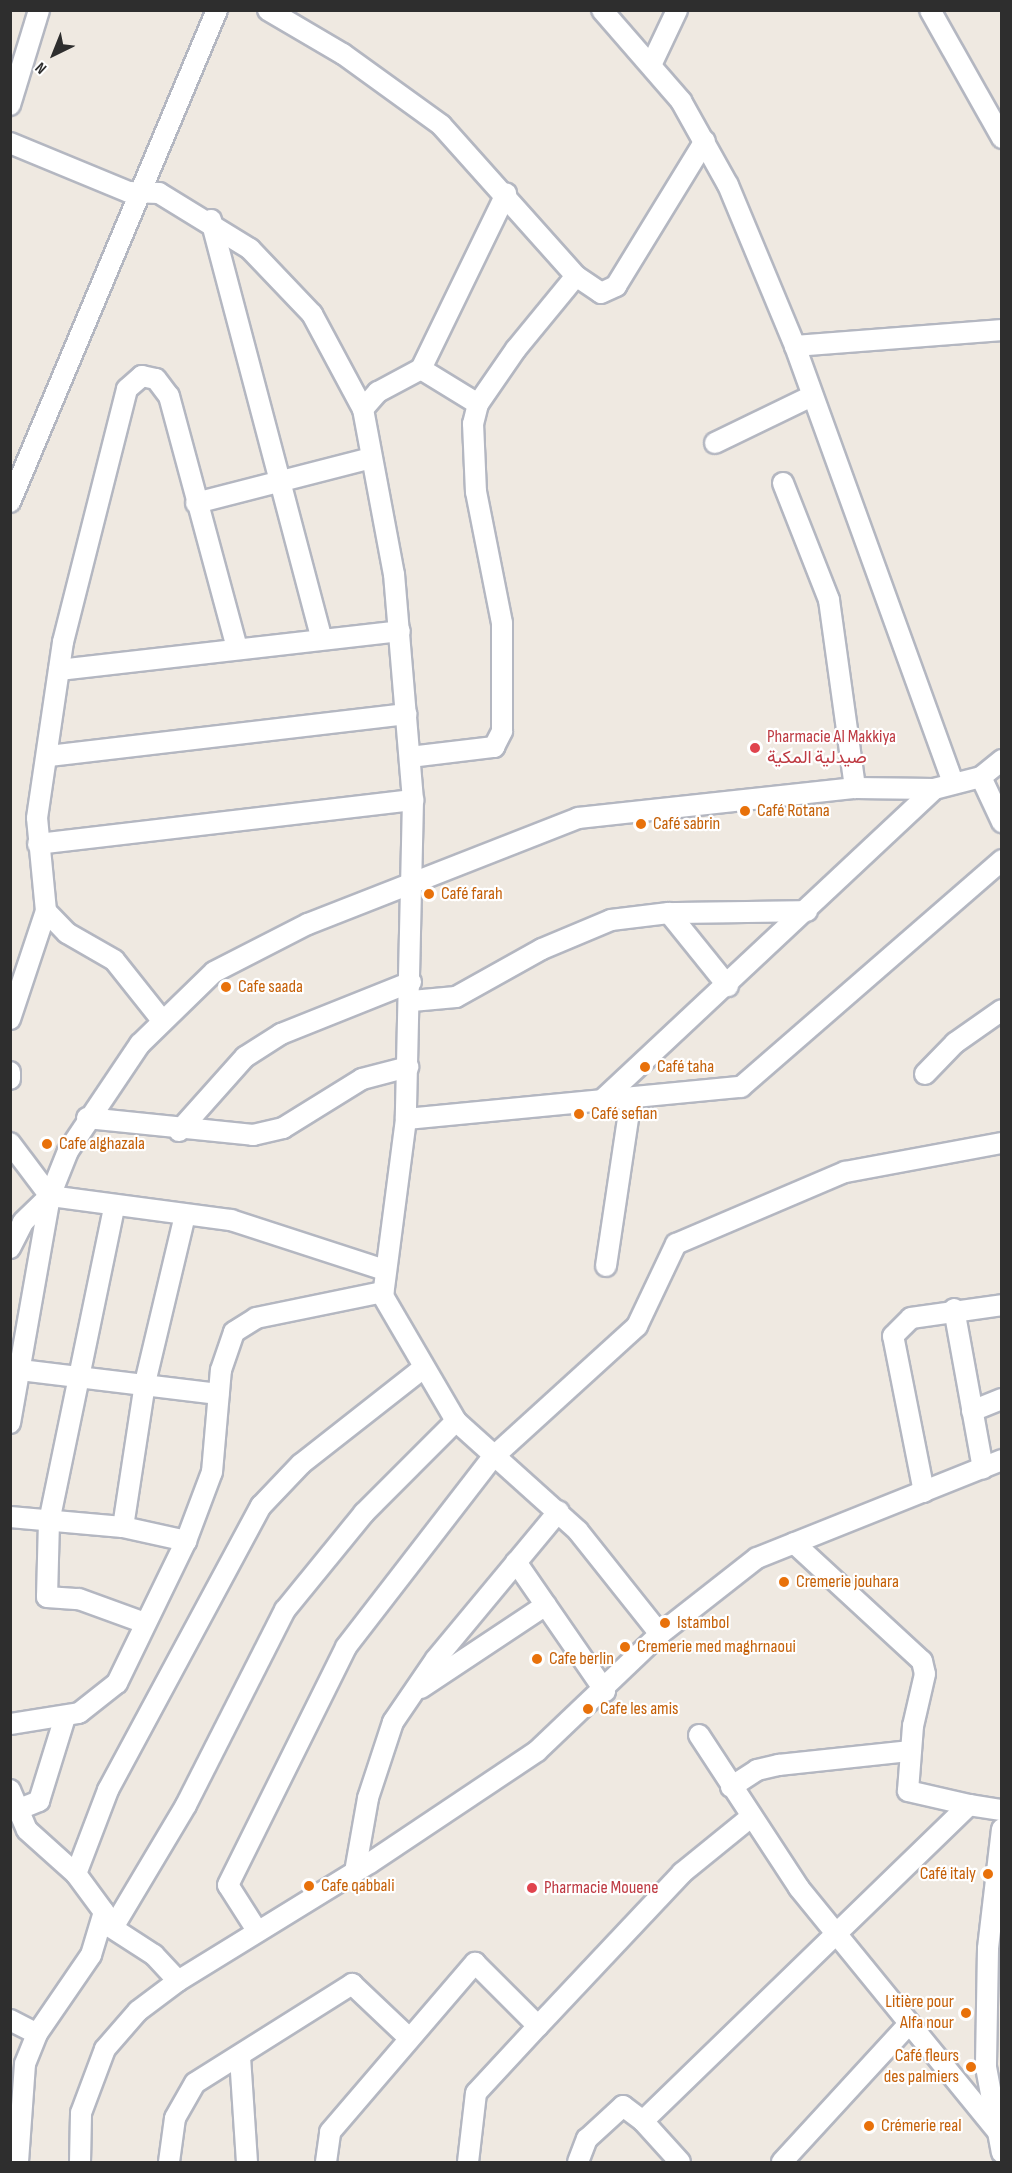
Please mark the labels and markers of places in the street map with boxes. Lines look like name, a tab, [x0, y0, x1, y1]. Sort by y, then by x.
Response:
place label: Pharmacie Al Makkiya صيدلية المكية	[767, 727, 896, 770]
marker: Pharmacie Al Makkiya صيدلية المكية	[748, 741, 762, 755]
place label: Café Rotana	[757, 800, 830, 822]
marker: Café Rotana	[738, 804, 752, 818]
place label: Café sabrin	[653, 813, 720, 835]
marker: Café sabrin	[634, 817, 648, 831]
place label: Café farah	[441, 883, 503, 905]
marker: Café farah	[422, 887, 436, 901]
place label: Cafe saada	[238, 976, 303, 998]
marker: Cafe saada	[219, 980, 233, 994]
place label: Café taha	[657, 1056, 714, 1078]
marker: Café taha	[638, 1060, 652, 1074]
place label: Café sefian	[591, 1103, 657, 1125]
marker: Café sefian	[572, 1107, 586, 1121]
place label: Cafe alghazala	[59, 1133, 145, 1155]
marker: Cafe alghazala	[40, 1137, 54, 1151]
place label: Cremerie jouhara	[796, 1571, 899, 1593]
marker: Cremerie jouhara	[777, 1575, 791, 1589]
place label: Istambol	[677, 1612, 729, 1634]
marker: Istambol	[658, 1616, 672, 1630]
place label: Cremerie med maghrnaoui	[637, 1636, 796, 1658]
marker: Cremerie med maghrnaoui	[618, 1640, 632, 1654]
place label: Cafe berlin	[549, 1648, 614, 1670]
marker: Cafe berlin	[530, 1652, 544, 1666]
place label: Cafe les amis	[600, 1698, 678, 1720]
marker: Cafe les amis	[581, 1702, 595, 1716]
place label: Café italy	[920, 1863, 976, 1885]
marker: Café italy	[981, 1867, 995, 1881]
place label: Cafe qabbali	[321, 1875, 395, 1897]
place label: Pharmacie Mouene	[544, 1877, 658, 1899]
marker: Cafe qabbali	[302, 1879, 316, 1893]
marker: Pharmacie Mouene	[525, 1881, 539, 1895]
place label: Litière pour Alfa nour	[885, 1992, 954, 2034]
marker: Litière pour Alfa nour	[959, 2006, 973, 2020]
place label: Café fleurs des palmiers	[884, 2046, 959, 2088]
marker: Café fleurs des palmiers	[964, 2060, 978, 2074]
place label: Crémerie real	[881, 2115, 962, 2137]
marker: Crémerie real	[862, 2119, 876, 2133]

